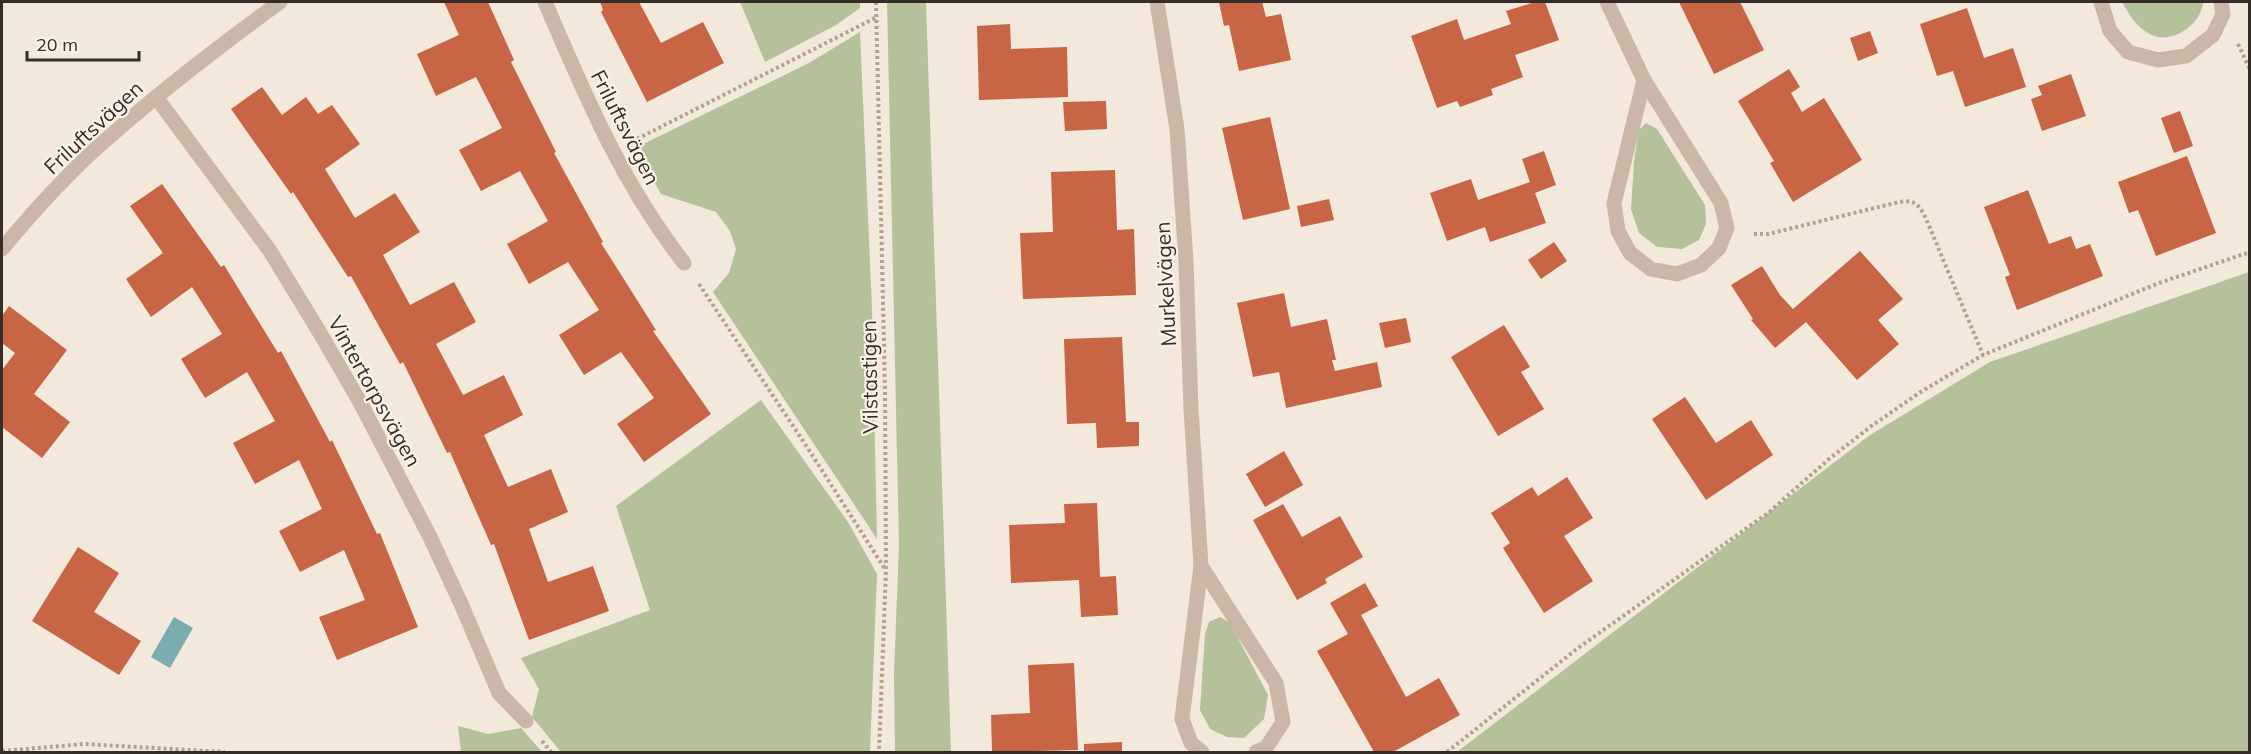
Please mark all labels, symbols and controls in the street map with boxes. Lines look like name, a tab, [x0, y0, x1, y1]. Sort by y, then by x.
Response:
scale bar	[27, 24, 140, 62]
text: 20 m	[36, 33, 78, 56]
street label: Friluftsvägen	[586, 65, 666, 189]
street label: Friluftsvägen	[38, 75, 148, 179]
street label: Murkelvägen	[1149, 221, 1181, 347]
street label: Vintertorpsvägen	[323, 311, 427, 471]
street label: Vilstastigen	[855, 320, 883, 434]

